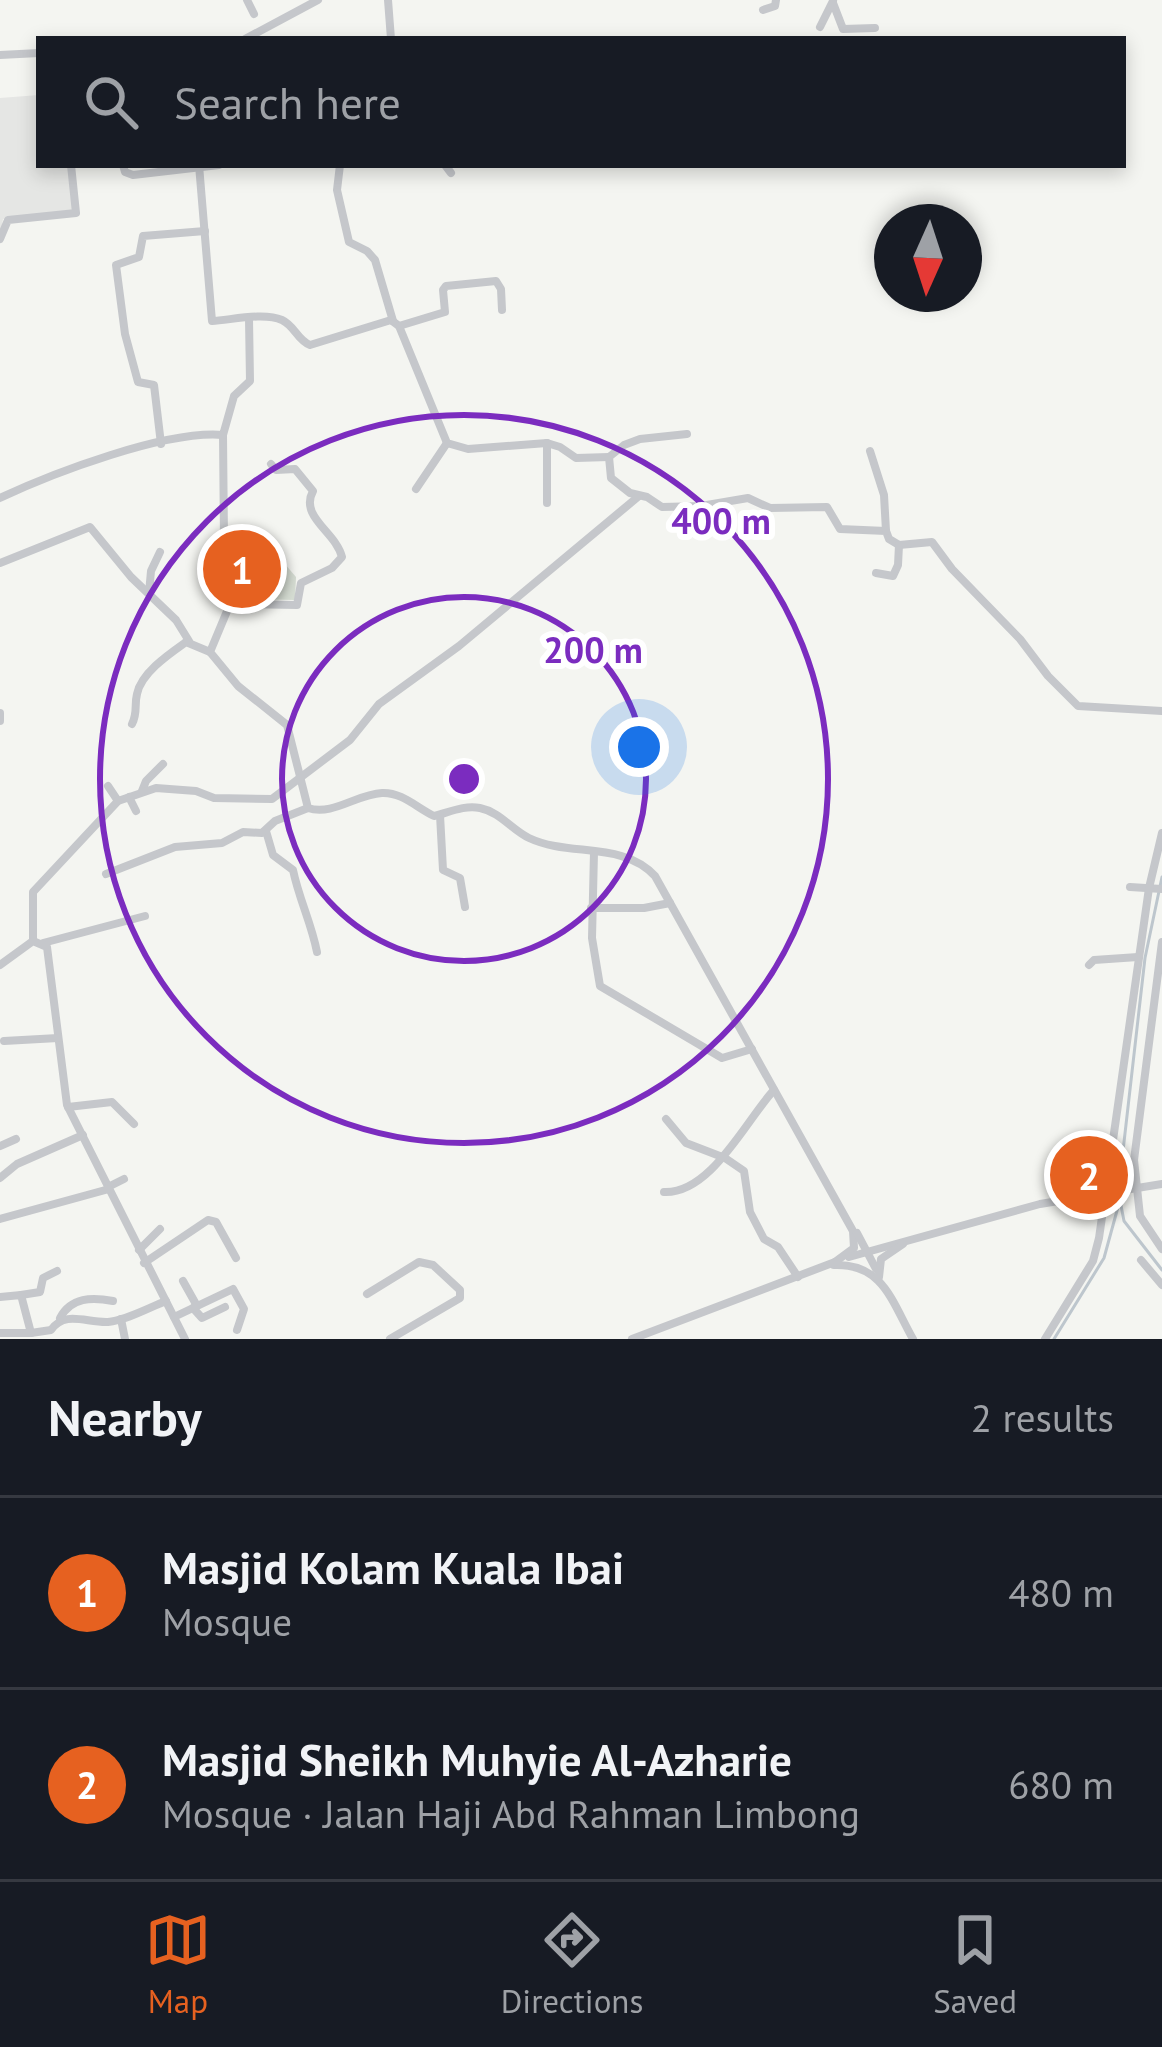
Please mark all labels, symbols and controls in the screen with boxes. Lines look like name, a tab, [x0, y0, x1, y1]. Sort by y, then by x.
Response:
search box	[36, 36, 1126, 168]
icon: search	[78, 69, 144, 135]
text: Search here	[174, 73, 401, 131]
north arrow	[874, 204, 982, 312]
text: 400 m	[671, 497, 771, 544]
pin: 1	[203, 524, 281, 614]
text: 200 m	[543, 626, 643, 673]
your location	[609, 717, 669, 777]
centre of rings	[443, 758, 485, 800]
pin: 2	[1050, 1130, 1128, 1220]
text: Nearby	[48, 1384, 202, 1450]
text: 2 results	[971, 1392, 1114, 1443]
text: Masjid Kolam Kuala Ibai	[162, 1538, 624, 1596]
text: 1	[76, 1567, 98, 1618]
text: 480 m	[1008, 1567, 1114, 1618]
text: Mosque	[162, 1596, 292, 1647]
text: Masjid Sheikh Muhyie Al-Azharie	[162, 1730, 792, 1788]
text: 2	[76, 1759, 98, 1810]
text: 680 m	[1008, 1759, 1114, 1810]
text: Mosque · Jalan Haji Abd Rahman Limbong	[162, 1788, 860, 1839]
tab: Map	[145, 1907, 211, 2022]
tab: Directions	[501, 1907, 643, 2022]
tab: Saved	[933, 1907, 1017, 2022]

